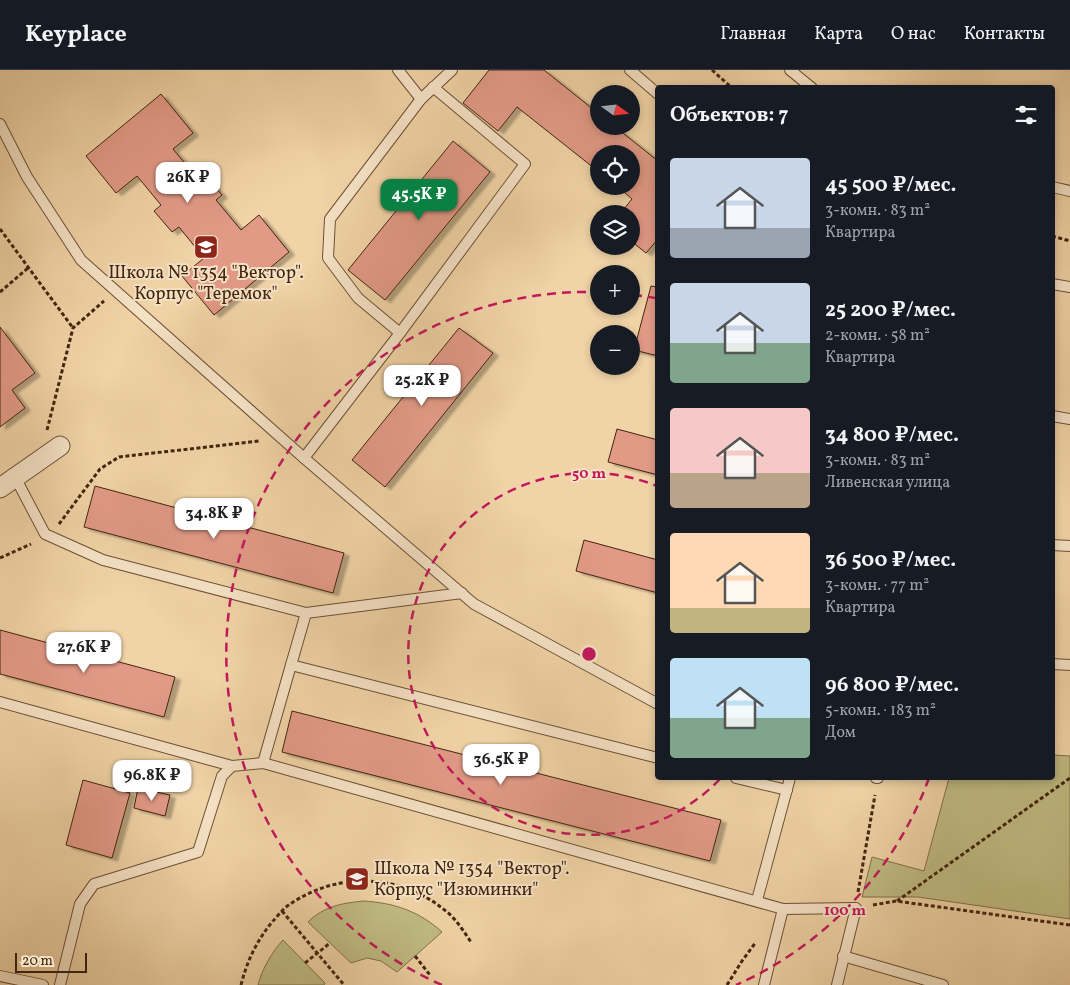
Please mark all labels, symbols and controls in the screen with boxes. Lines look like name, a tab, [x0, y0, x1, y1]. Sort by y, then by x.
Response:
text: Keyplace	[25, 18, 127, 52]
text: Главная	[720, 22, 786, 47]
text: Карта	[814, 22, 863, 47]
text: О нас	[891, 22, 936, 47]
text: Контакты	[964, 22, 1045, 47]
north arrow	[590, 85, 640, 135]
map controls	[590, 85, 640, 375]
text: Объектов: 7	[670, 101, 789, 130]
icon: filters	[1012, 101, 1040, 129]
button: locate	[590, 145, 640, 195]
pin: 26K ₽	[153, 162, 223, 204]
text: 26K ₽	[167, 167, 209, 189]
text: 45 500 ₽/мес.	[825, 171, 957, 200]
pin: 45.5K ₽	[373, 178, 465, 221]
icon: home	[710, 178, 770, 238]
text: 45.5K ₽	[391, 184, 447, 206]
text: 3-комн. · 83 m²	[825, 200, 930, 222]
button: layers	[590, 205, 640, 255]
text: Квартира	[825, 222, 895, 244]
school or university icon: Школа № 1354 "Вектор". Корпус "Теремок"	[193, 234, 219, 260]
place label: Школа № 1354 "Вектор". Корпус "Теремок"	[108, 261, 304, 307]
button: +	[590, 265, 640, 315]
text: 25 200 ₽/мес.	[825, 296, 956, 325]
icon: home	[710, 303, 770, 363]
button: −	[590, 325, 640, 375]
text: 2-комн. · 58 m²	[825, 325, 930, 347]
text: Квартира	[825, 347, 895, 369]
pin: 25.2K ₽	[376, 364, 468, 407]
text: 25.2K ₽	[395, 370, 449, 392]
text: 34 800 ₽/мес.	[825, 421, 959, 450]
icon: home	[710, 428, 770, 488]
text: 3-комн. · 83 m²	[825, 450, 930, 472]
text: 50 m	[572, 464, 606, 485]
text: Ливенская улица	[825, 472, 950, 494]
pin: 34.8K ₽	[168, 498, 260, 540]
text: 34.8K ₽	[186, 503, 242, 525]
text: 36 500 ₽/мес.	[825, 546, 956, 575]
icon: home	[710, 553, 770, 613]
text: 3-комн. · 77 m²	[825, 575, 929, 597]
text: Квартира	[825, 597, 895, 619]
pin: 27.6K ₽	[38, 632, 130, 674]
text: 27.6K ₽	[57, 637, 111, 659]
centre of rings	[580, 645, 598, 663]
text: 96 800 ₽/мес.	[825, 671, 959, 700]
icon: home	[710, 678, 770, 738]
text: 5-комн. · 183 m²	[825, 700, 936, 722]
text: Дом	[825, 722, 856, 744]
pin: 36.5K ₽	[455, 744, 547, 786]
text: 36.5K ₽	[474, 749, 528, 771]
pin: 96.8K ₽	[106, 760, 198, 802]
text: 96.8K ₽	[124, 765, 180, 787]
place label: Школа № 1354 "Вектор". Корпус "Изюминки"	[374, 857, 569, 903]
school or university icon: Школа № 1354 "Вектор". Корпус "Изюминки"	[344, 866, 370, 892]
text: 100 m	[824, 901, 867, 922]
scale bar	[15, 950, 88, 973]
text: 20 m	[22, 952, 53, 971]

